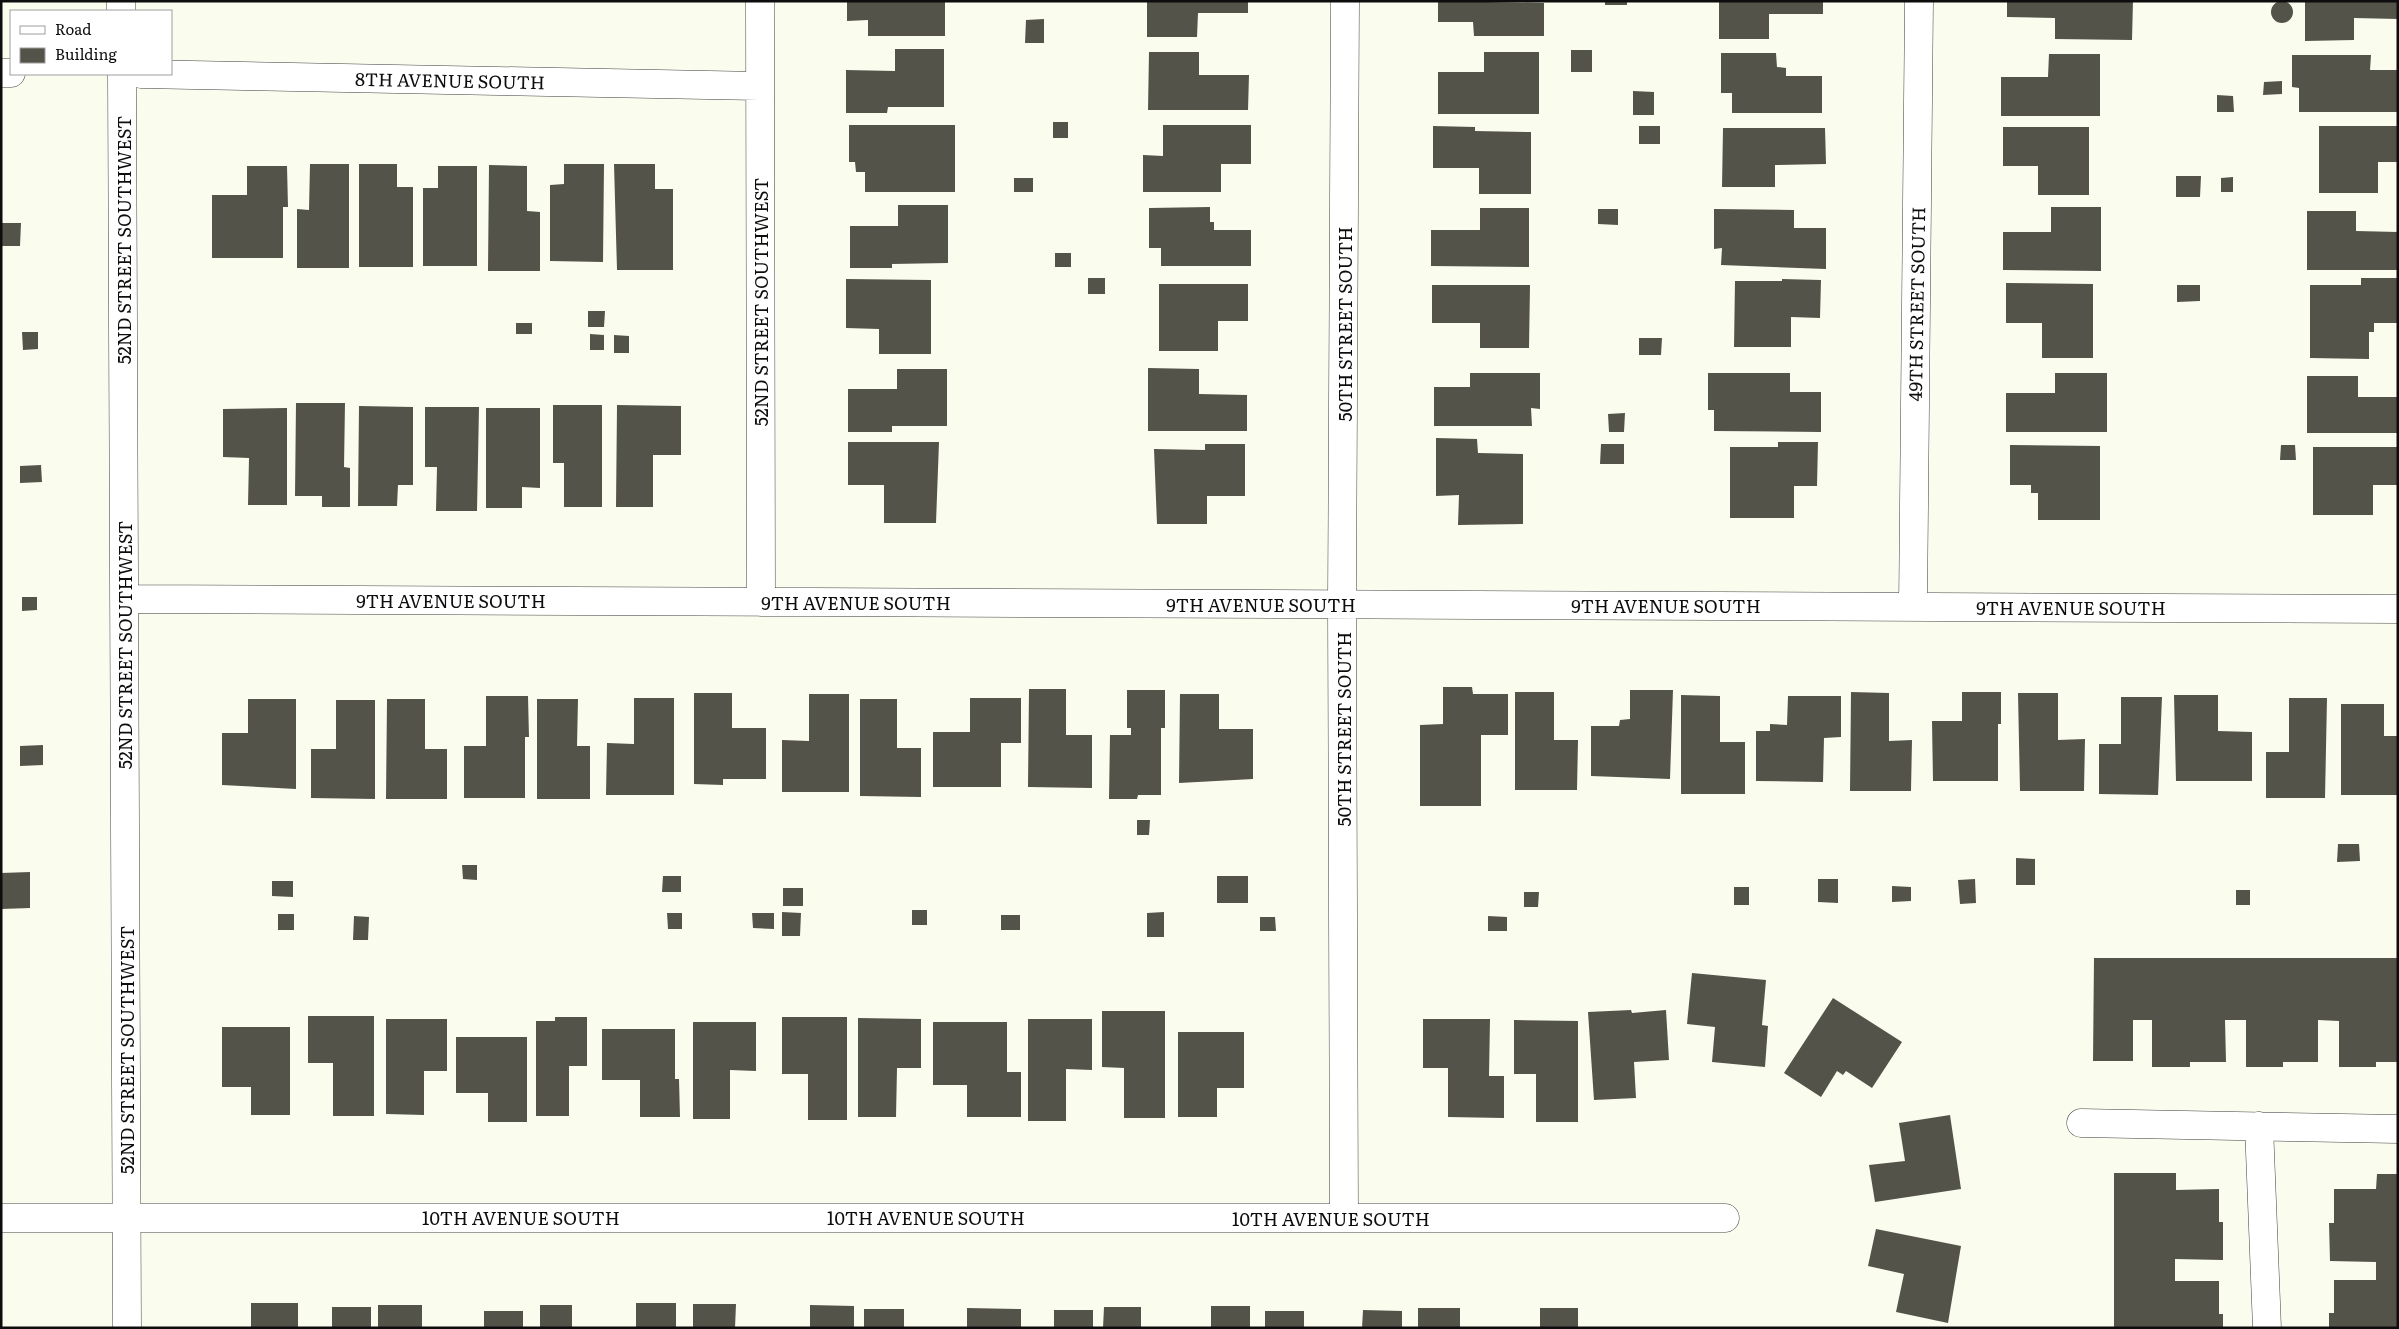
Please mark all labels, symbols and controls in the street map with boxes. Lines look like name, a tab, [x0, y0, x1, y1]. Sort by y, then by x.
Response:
legend	[10, 10, 172, 75]
text: Road	[55, 17, 91, 40]
text: Building	[55, 42, 117, 65]
street label: 8TH AVENUE SOUTH	[355, 65, 545, 95]
street label: 52ND STREET SOUTHWEST	[110, 116, 137, 364]
street label: 52ND STREET SOUTHWEST	[747, 178, 774, 426]
street label: 49TH STREET SOUTH	[1901, 206, 1931, 402]
street label: 50TH STREET SOUTH	[1331, 227, 1358, 421]
street label: 52ND STREET SOUTHWEST	[111, 521, 138, 769]
street label: 9TH AVENUE SOUTH	[356, 587, 546, 614]
street label: 9TH AVENUE SOUTH	[761, 589, 951, 616]
street label: 9TH AVENUE SOUTH	[1166, 591, 1356, 618]
street label: 9TH AVENUE SOUTH	[1571, 592, 1761, 619]
street label: 9TH AVENUE SOUTH	[1976, 594, 2166, 621]
street label: 50TH STREET SOUTH	[1330, 632, 1357, 826]
street label: 52ND STREET SOUTHWEST	[113, 926, 140, 1174]
street label: 10TH AVENUE SOUTH	[422, 1204, 620, 1231]
street label: 10TH AVENUE SOUTH	[827, 1204, 1025, 1231]
street label: 10TH AVENUE SOUTH	[1232, 1205, 1430, 1232]

